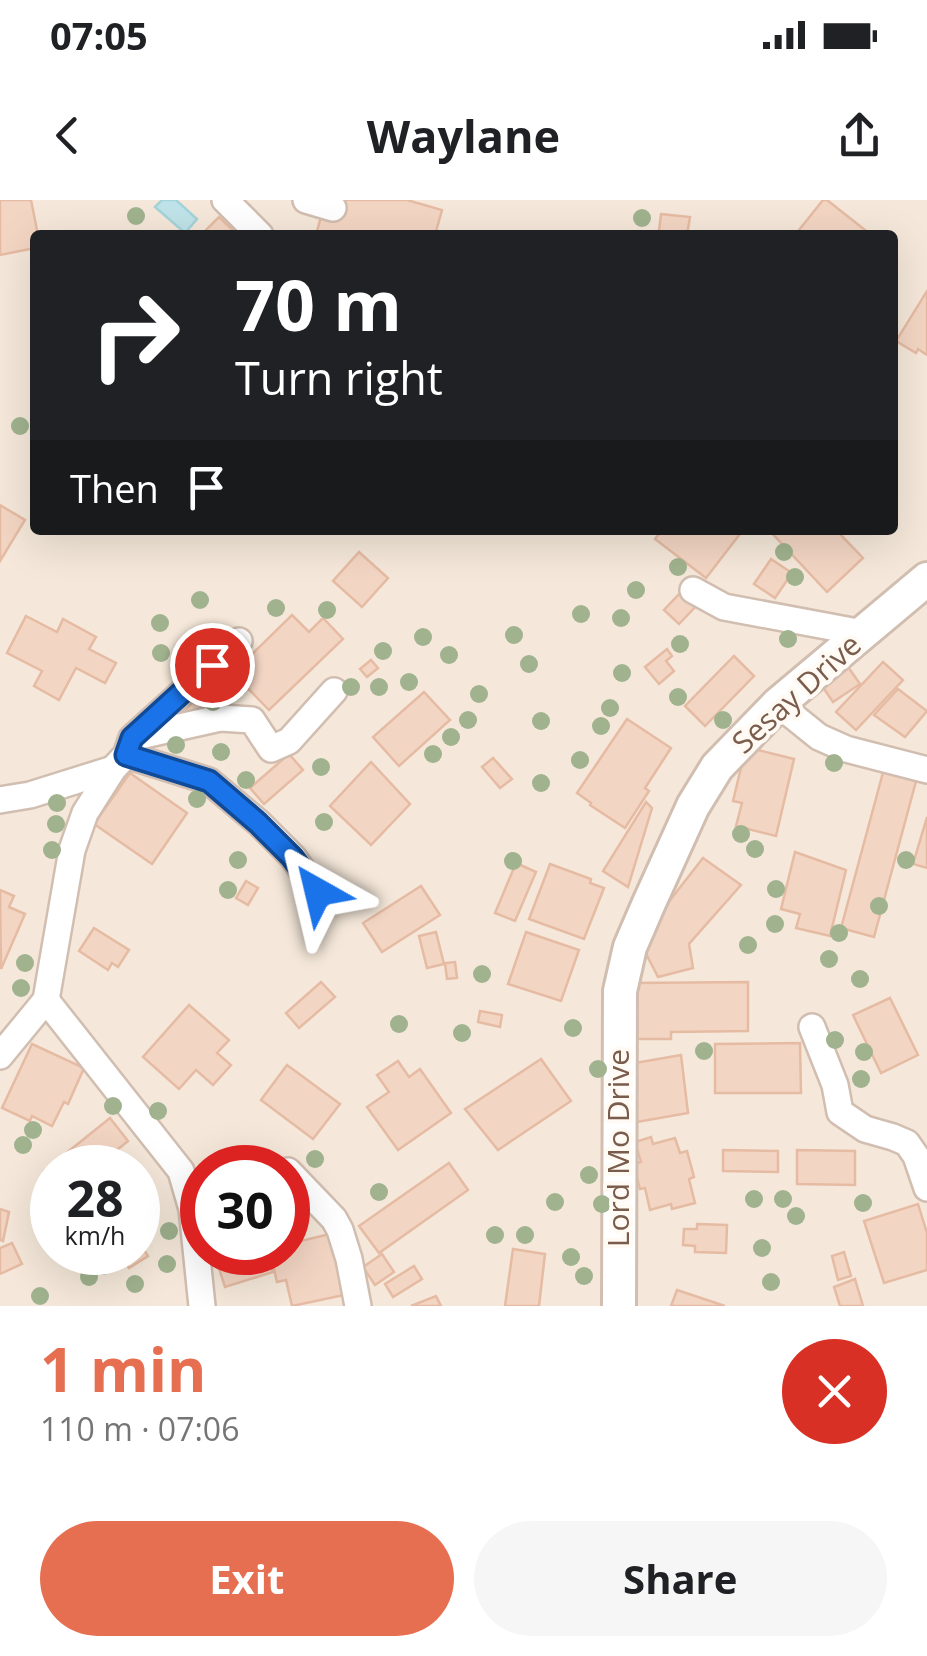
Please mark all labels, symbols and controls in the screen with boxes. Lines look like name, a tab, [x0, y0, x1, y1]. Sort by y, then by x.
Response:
text: 07:05	[50, 9, 148, 61]
text: Waylane	[367, 105, 560, 166]
icon: back	[40, 108, 95, 163]
icon: share	[832, 108, 887, 163]
text: 70 m	[235, 256, 402, 352]
icon: right	[70, 270, 200, 400]
text: Turn right	[235, 347, 443, 408]
icon: arrive	[179, 460, 234, 515]
text: Then	[70, 462, 159, 514]
pin	[170, 623, 255, 708]
street label: Sesay Drive	[723, 624, 869, 762]
icon: arrive	[185, 638, 240, 693]
position arrow	[266, 840, 370, 944]
street label: Lord Mo Drive	[597, 1049, 638, 1247]
speed limit sign: 30	[180, 1145, 310, 1275]
text: 28	[66, 1164, 124, 1232]
text: km/h	[65, 1218, 125, 1252]
text: 1 min	[40, 1328, 207, 1410]
button: close	[782, 1339, 887, 1444]
text: 110 m · 07:06	[40, 1407, 239, 1450]
button: Exit	[40, 1521, 454, 1636]
button: Share	[474, 1521, 887, 1636]

